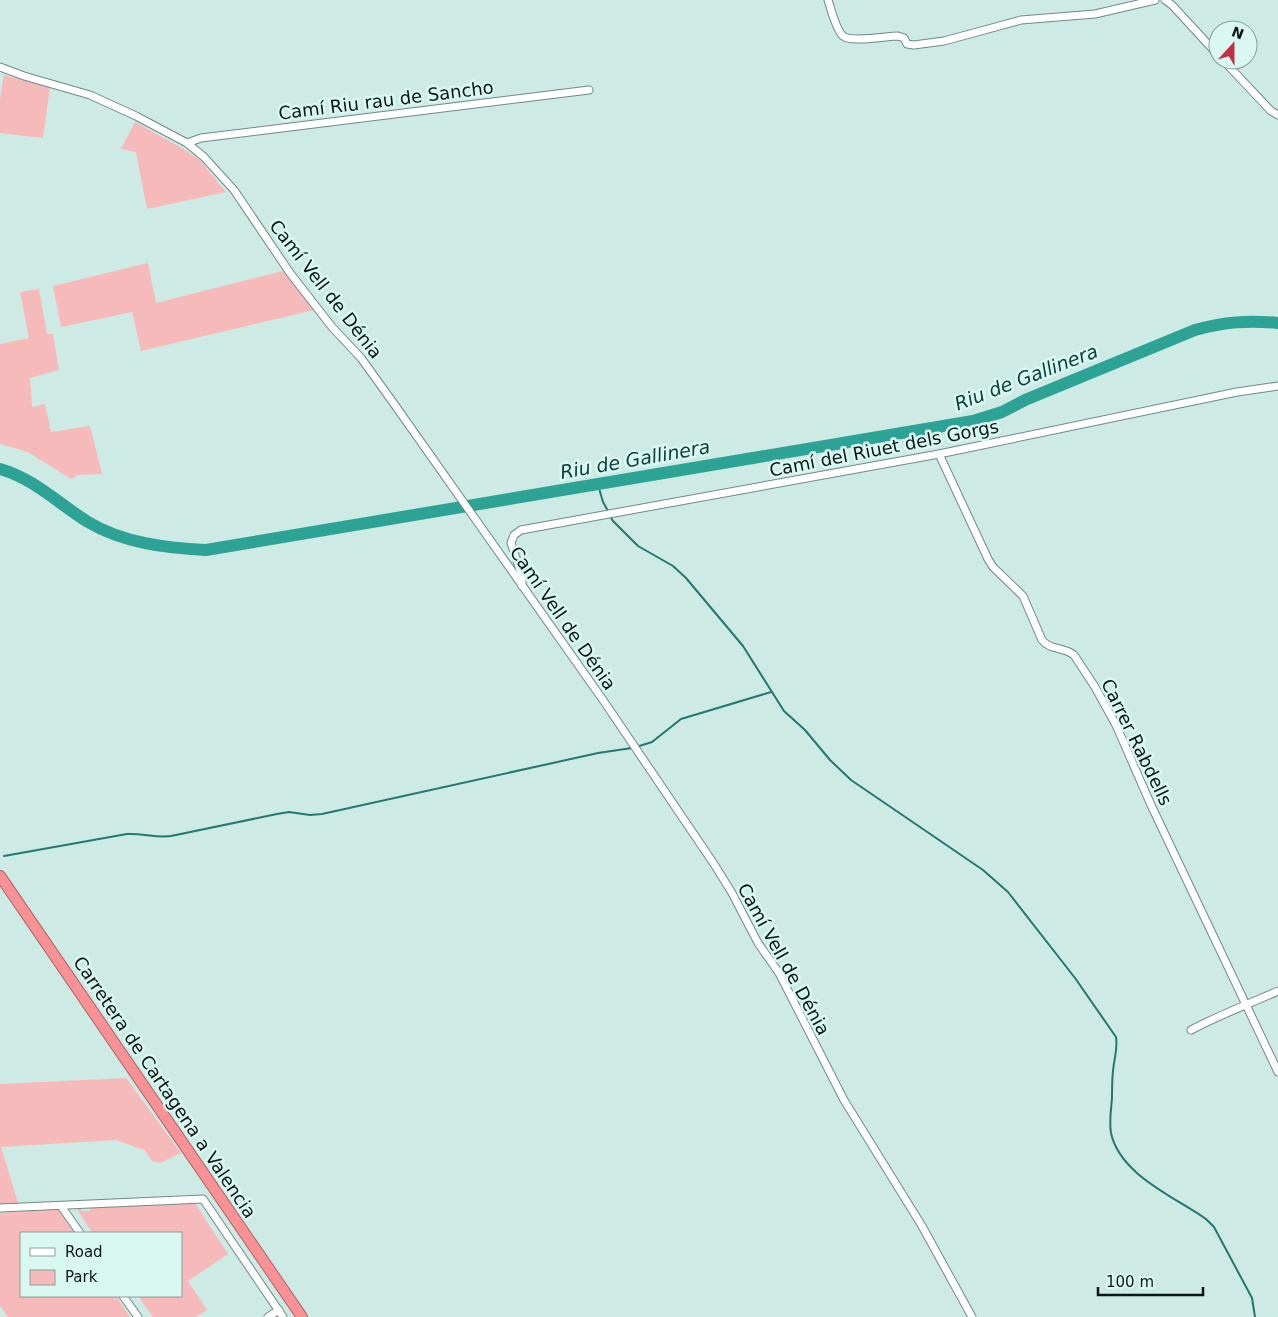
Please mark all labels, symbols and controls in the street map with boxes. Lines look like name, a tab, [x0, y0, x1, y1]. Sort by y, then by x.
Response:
north arrow	[1208, 20, 1258, 70]
text: N	[1229, 23, 1246, 42]
street label: Camí Riu rau de Sancho	[277, 76, 495, 124]
street label: Camí Vell de Dénia	[265, 215, 387, 363]
water label: Riu de Gallinera	[951, 340, 1101, 414]
street label: Camí del Riuet dels Gorgs	[767, 415, 1001, 481]
water label: Riu de Gallinera	[558, 435, 712, 483]
street label: Camí Vell de Dénia	[506, 542, 620, 694]
street label: Carrer Rabdells	[1097, 675, 1177, 809]
street label: Camí Vell de Dénia	[734, 879, 834, 1039]
street label: Carretera de Cartagena a Valencia	[69, 952, 261, 1222]
legend	[20, 1232, 182, 1297]
text: Road	[65, 1243, 103, 1261]
scale bar	[1098, 1264, 1203, 1296]
text: Park	[65, 1268, 98, 1286]
text: 100 m	[1106, 1273, 1154, 1291]

